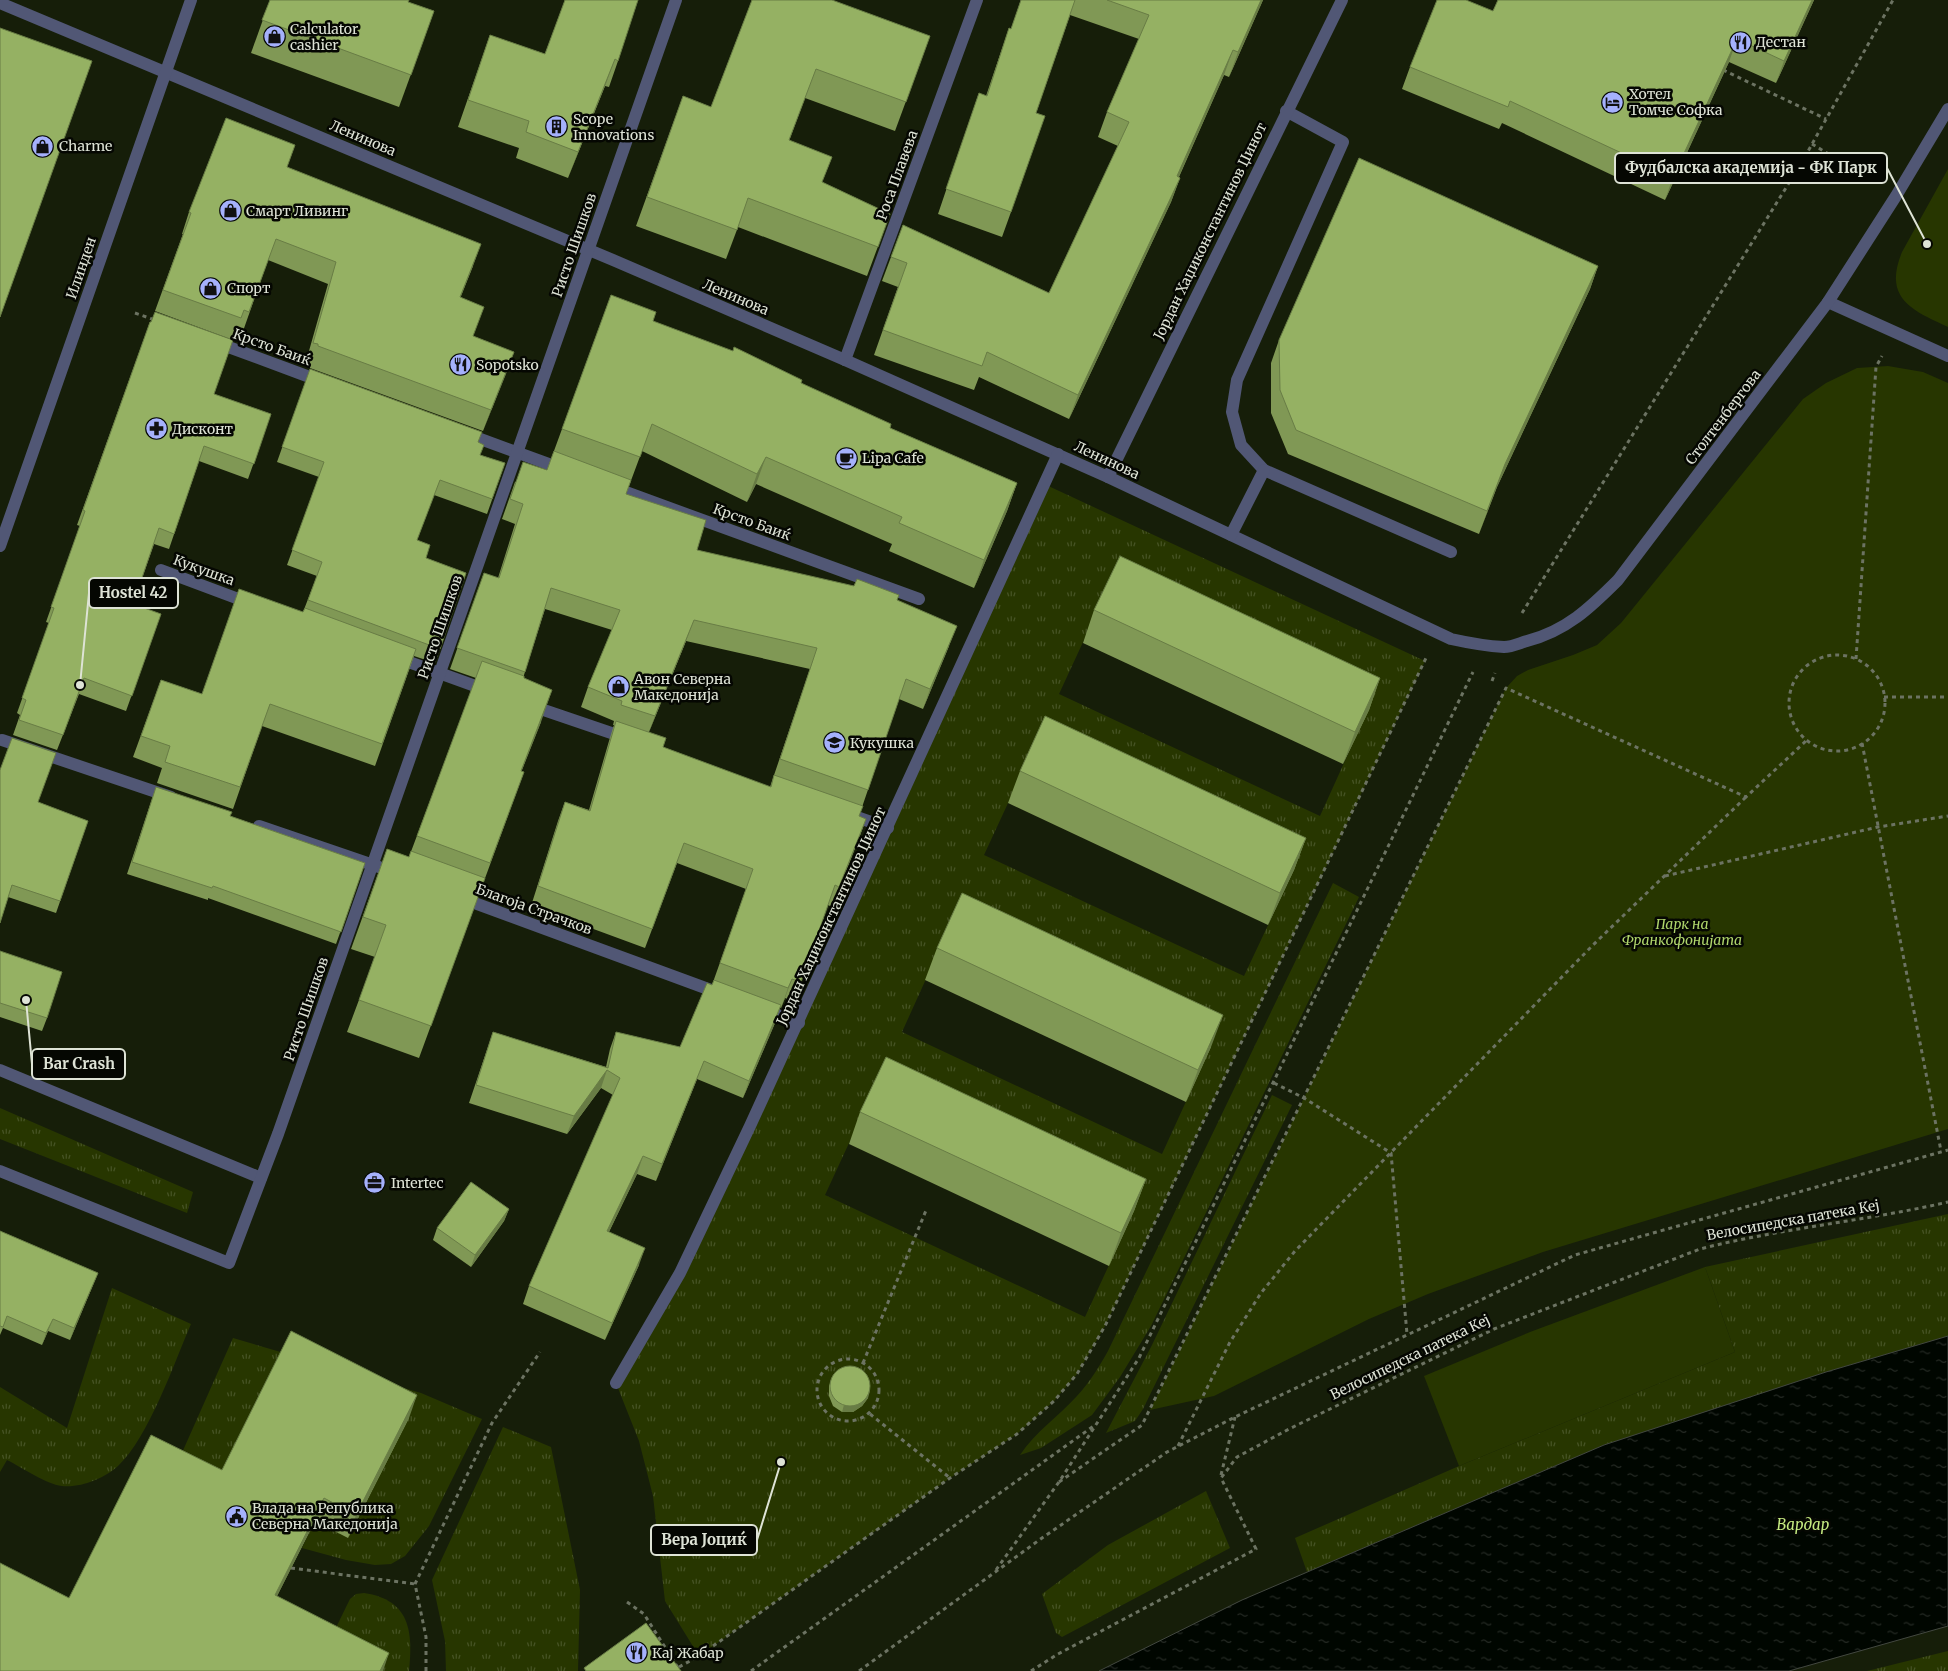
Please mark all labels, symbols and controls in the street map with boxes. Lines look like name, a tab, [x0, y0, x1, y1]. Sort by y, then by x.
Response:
place label: Calculator cashier	[290, 20, 358, 54]
shop icon: Calculator cashier	[262, 25, 286, 49]
restaurant icon: Дестан	[1728, 30, 1752, 54]
place label: Дестан	[1756, 33, 1806, 51]
place label: Хотел Томче Софка	[1629, 85, 1723, 119]
hotel icon: Хотел Томче Софка	[1601, 90, 1625, 114]
place label: Scope Innovations	[573, 110, 654, 144]
building icon: Scope Innovations	[545, 115, 569, 139]
street label: Ленинова	[327, 116, 399, 160]
street label: Јордан Хаџиконстантинов Џинот	[1149, 119, 1271, 343]
street label: Роса Плавева	[872, 127, 922, 222]
shop icon: Charme	[31, 134, 55, 158]
place label: Charme	[59, 137, 112, 155]
callout: Фудбалска академија - ФК Парк	[1615, 153, 1887, 183]
text: Фудбалска академија - ФК Парк	[1625, 158, 1877, 177]
street label: Ристо Шишков	[548, 191, 600, 299]
shop icon: Смарт Ливинг	[218, 199, 242, 223]
place label: Смарт Ливинг	[246, 202, 348, 220]
street label: Илинден	[62, 234, 100, 301]
street label: Ленинова	[700, 275, 772, 319]
shop icon: Спорт	[199, 276, 223, 300]
place label: Спорт	[227, 279, 271, 297]
street label: Крсто Баиќ	[231, 325, 313, 369]
restaurant icon: Sopotsko	[448, 353, 472, 377]
place label: Sopotsko	[476, 356, 539, 374]
street label: Столтенбергова	[1681, 365, 1765, 468]
pharmacy icon: Дисконт	[144, 417, 168, 441]
place label: Дисконт	[172, 420, 234, 438]
street label: Ленинова	[1071, 437, 1143, 483]
cafe icon: Lipa Cafe	[834, 446, 858, 470]
place label: Lipa Cafe	[862, 449, 924, 467]
street label: Крсто Баиќ	[711, 500, 793, 544]
street label: Кукушка	[171, 551, 238, 590]
street label: Ристо Шишков	[414, 573, 466, 681]
callout: Hostel 42	[89, 578, 178, 608]
text: Hostel 42	[99, 583, 168, 602]
place label: Авон Северна Македонија	[633, 670, 731, 704]
shop icon: Авон Северна Македонија	[606, 675, 630, 699]
school or university icon: Кукушка	[822, 731, 846, 755]
place label: Кукушка	[850, 734, 914, 752]
street label: Јордан Хаџиконстантинов Џинот	[772, 803, 890, 1029]
street label: Благоја Страчков	[473, 880, 595, 938]
park label: Парк на Франкофонијата	[1622, 915, 1742, 949]
street label: Ристо Шишков	[280, 955, 332, 1063]
callout: Bar Crash	[32, 1049, 125, 1079]
text: Bar Crash	[43, 1054, 115, 1073]
office icon: Intertec	[363, 1171, 387, 1195]
place label: Intertec	[391, 1174, 444, 1192]
street label: Велосипедска патека Кеј	[1705, 1196, 1881, 1244]
street label: Велосипедска патека Кеј	[1327, 1310, 1493, 1404]
place label: Влада на Република Северна Македонија	[252, 1499, 398, 1533]
public building icon: Влада на Република Северна Македонија	[224, 1504, 248, 1528]
water label: Вардар	[1777, 1515, 1829, 1534]
callout: Вера Јоциќ	[651, 1525, 757, 1555]
text: Вера Јоциќ	[661, 1530, 747, 1549]
restaurant icon: Кај Жабар	[624, 1641, 648, 1665]
place label: Кај Жабар	[652, 1644, 724, 1662]

